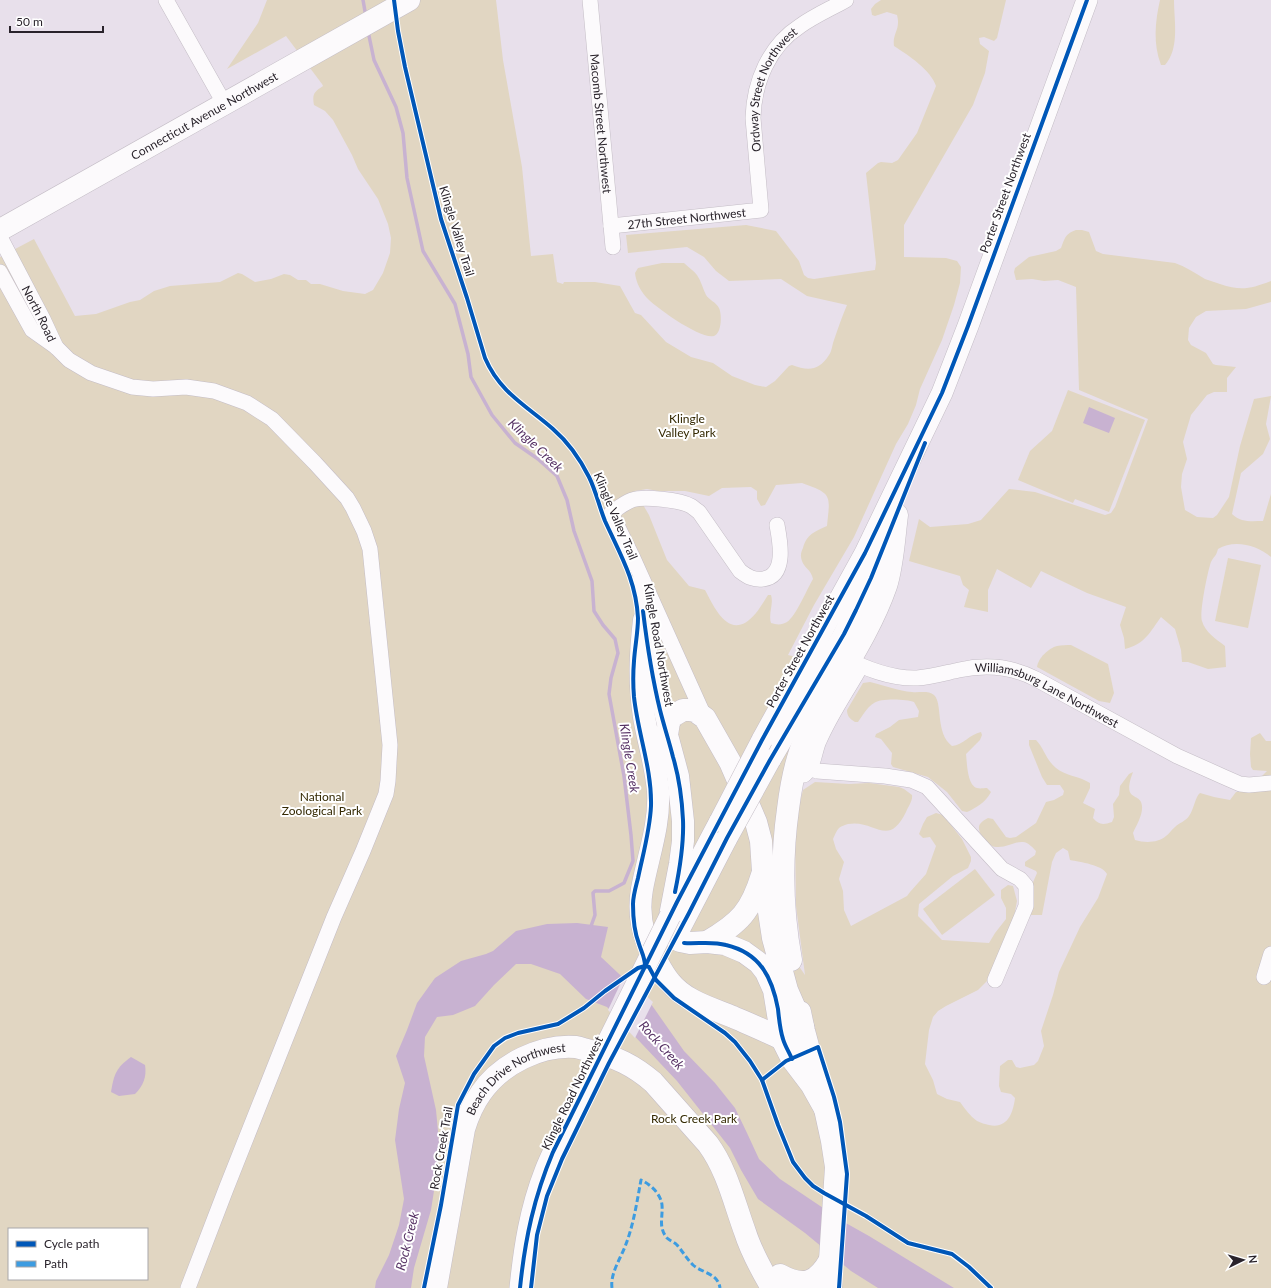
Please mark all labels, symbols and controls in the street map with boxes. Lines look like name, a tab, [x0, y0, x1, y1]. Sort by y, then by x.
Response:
scale bar	[10, 8, 103, 34]
text: 50 m	[16, 14, 43, 29]
street label: Ordway Street Northwest	[745, 23, 800, 153]
street label: Macomb Street Northwest	[588, 53, 616, 195]
street label: Connecticut Avenue Northwest	[128, 68, 281, 163]
street label: Porter Street Northwest	[976, 130, 1034, 255]
street label: Klingle Valley Trail	[436, 184, 478, 278]
street label: 27th Street Northwest	[627, 204, 747, 232]
street label: North Road	[19, 283, 60, 344]
park label: Klingle Valley Park	[658, 411, 717, 440]
water label: Klingle Creek	[505, 415, 567, 476]
street label: Klingle Valley Trail	[591, 470, 641, 562]
street label: Klingle Road Northwest	[641, 582, 677, 708]
street label: Porter Street Northwest	[763, 591, 838, 710]
street label: Williamsburg Lane Northwest	[974, 659, 1122, 731]
water label: Klingle Creek	[617, 722, 644, 795]
park label: National Zoological Park	[282, 789, 363, 818]
water label: Rock Creek	[636, 1017, 689, 1073]
street label: Klingle Road Northwest	[538, 1033, 606, 1152]
street label: Beach Drive Northwest	[462, 1039, 567, 1117]
street label: Rock Creek Trail	[426, 1105, 456, 1191]
park label: Rock Creek Park	[651, 1111, 738, 1126]
water label: Rock Creek	[392, 1209, 422, 1272]
legend	[8, 1228, 148, 1280]
text: Cycle path	[44, 1236, 99, 1251]
north arrow	[1223, 1240, 1263, 1280]
text: N	[1247, 1254, 1260, 1264]
text: Path	[44, 1256, 68, 1271]

